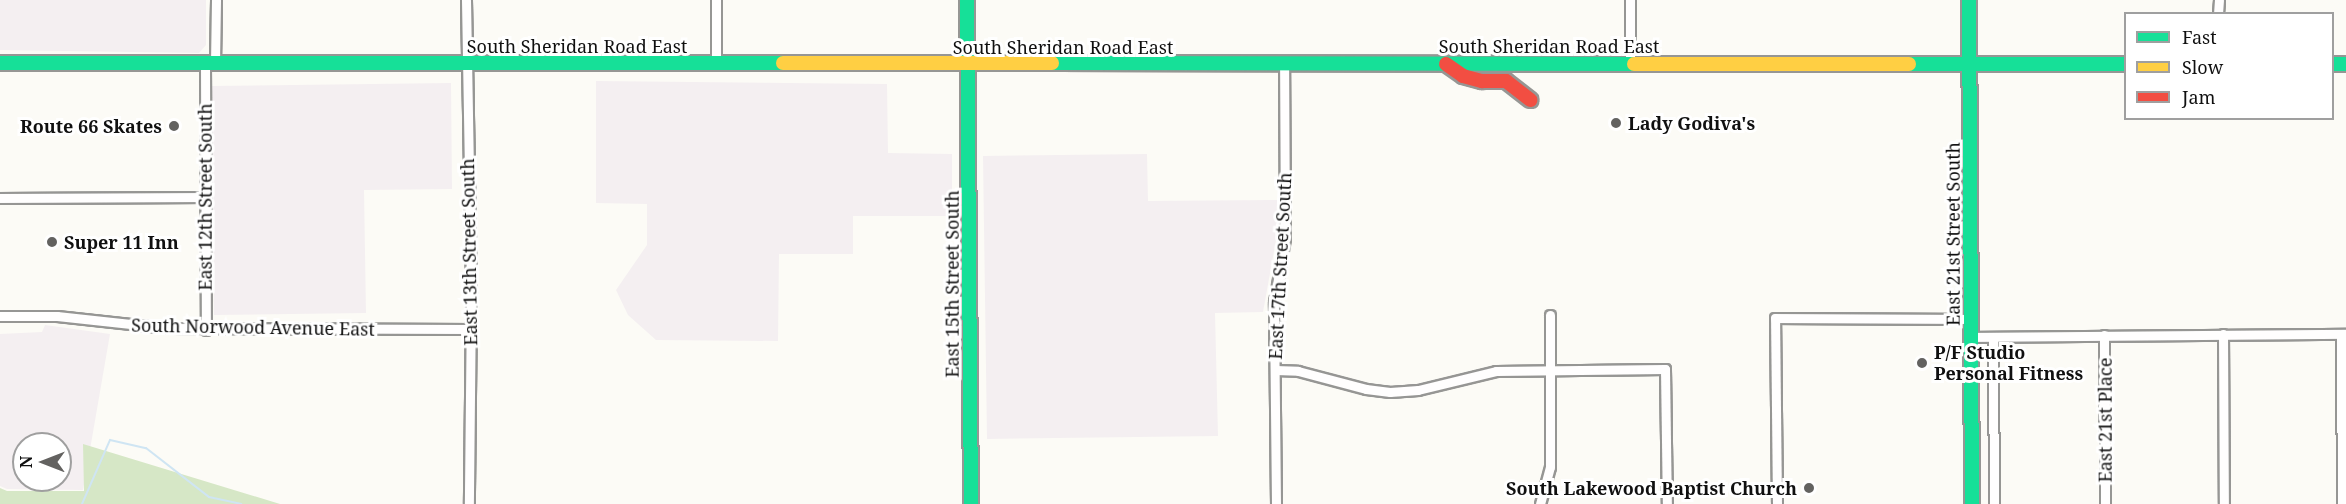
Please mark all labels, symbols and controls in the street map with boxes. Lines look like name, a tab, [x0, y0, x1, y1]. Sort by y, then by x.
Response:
legend	[2124, 12, 2334, 120]
text: Fast	[2182, 25, 2217, 49]
street label: South Sheridan Road East	[467, 35, 687, 57]
street label: South Sheridan Road East	[1439, 35, 1659, 57]
street label: South Sheridan Road East	[953, 36, 1173, 58]
text: Slow	[2182, 55, 2223, 79]
text: Jam	[2182, 85, 2216, 109]
street label: East 12th Street South	[194, 103, 216, 291]
place label: Lady Godiva's	[1628, 112, 1755, 134]
place label: Route 66 Skates	[20, 115, 162, 137]
marker: Lady Godiva's	[1609, 116, 1623, 130]
marker: Route 66 Skates	[167, 119, 181, 133]
street label: East 21st Street South	[1942, 142, 1964, 326]
street label: East 13th Street South	[457, 158, 481, 346]
street label: East 17th Street South	[1264, 172, 1296, 360]
street label: East 15th Street South	[941, 190, 963, 378]
place label: Super 11 Inn	[64, 231, 179, 253]
marker: Super 11 Inn	[45, 235, 59, 249]
street label: South Norwood Avenue East	[131, 314, 375, 340]
place label: P/F Studio Personal Fitness	[1934, 342, 2083, 385]
marker: P/F Studio Personal Fitness	[1915, 356, 1929, 370]
street label: East 21st Place	[2094, 358, 2116, 482]
north arrow	[12, 432, 72, 492]
text: N	[15, 456, 37, 468]
place label: South Lakewood Baptist Church	[1506, 477, 1797, 499]
marker: South Lakewood Baptist Church	[1802, 481, 1816, 495]

